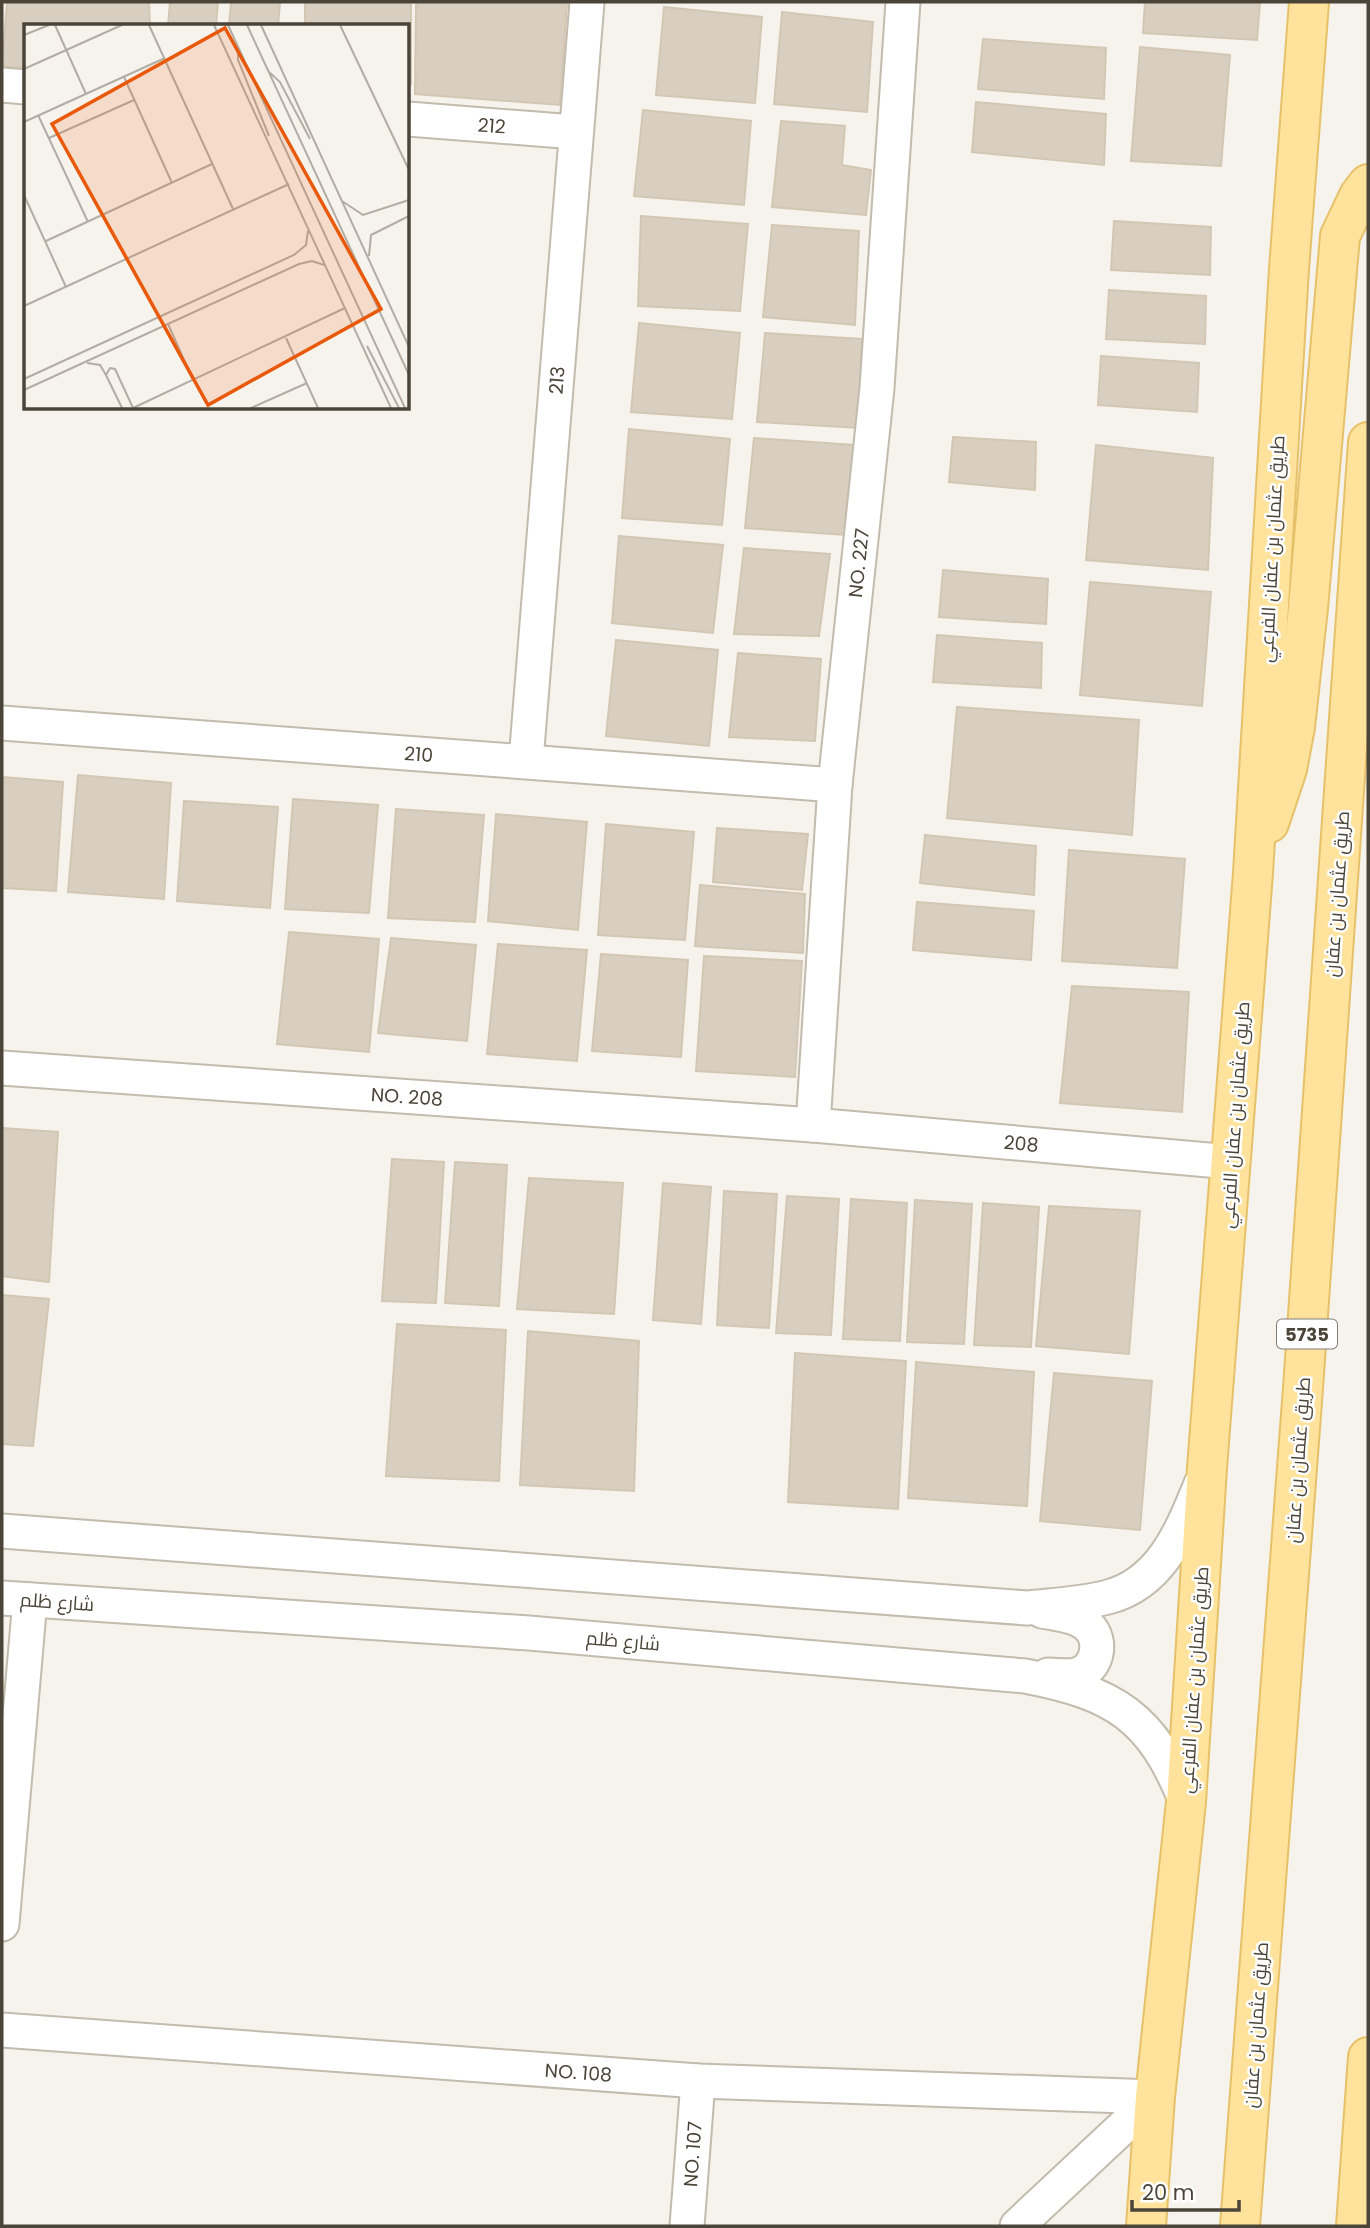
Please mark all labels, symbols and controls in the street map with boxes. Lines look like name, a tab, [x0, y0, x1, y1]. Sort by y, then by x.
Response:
inset map	[24, 24, 410, 410]
street label: 212	[477, 111, 507, 140]
street label: 213	[542, 365, 571, 395]
street label: طريق عثمان بن عفان الفرعي	[1253, 435, 1292, 664]
street label: NO. 227	[841, 527, 876, 599]
street label: 210	[403, 739, 434, 769]
street label: طريق عثمان بن عفان	[1318, 810, 1356, 978]
street label: طريق عثمان بن عفان الفرعي	[1214, 1000, 1257, 1230]
street label: NO. 208	[370, 1080, 444, 1112]
street label: 208	[1003, 1128, 1040, 1158]
road number: 5735	[1277, 1320, 1337, 1349]
street label: طريق عثمان بن عفان	[1279, 1376, 1317, 1544]
street label: طريق عثمان بن عفان الفرعي	[1173, 1565, 1216, 1795]
street label: شارع ظلم	[19, 1586, 95, 1618]
street label: شارع ظلم	[585, 1624, 661, 1658]
street label: طريق عثمان بن عفان	[1237, 1941, 1275, 2109]
street label: NO. 108	[544, 2056, 613, 2088]
street label: NO. 107	[676, 2120, 708, 2188]
scale bar	[1132, 2168, 1239, 2212]
text: 20 m	[1142, 2178, 1195, 2207]

